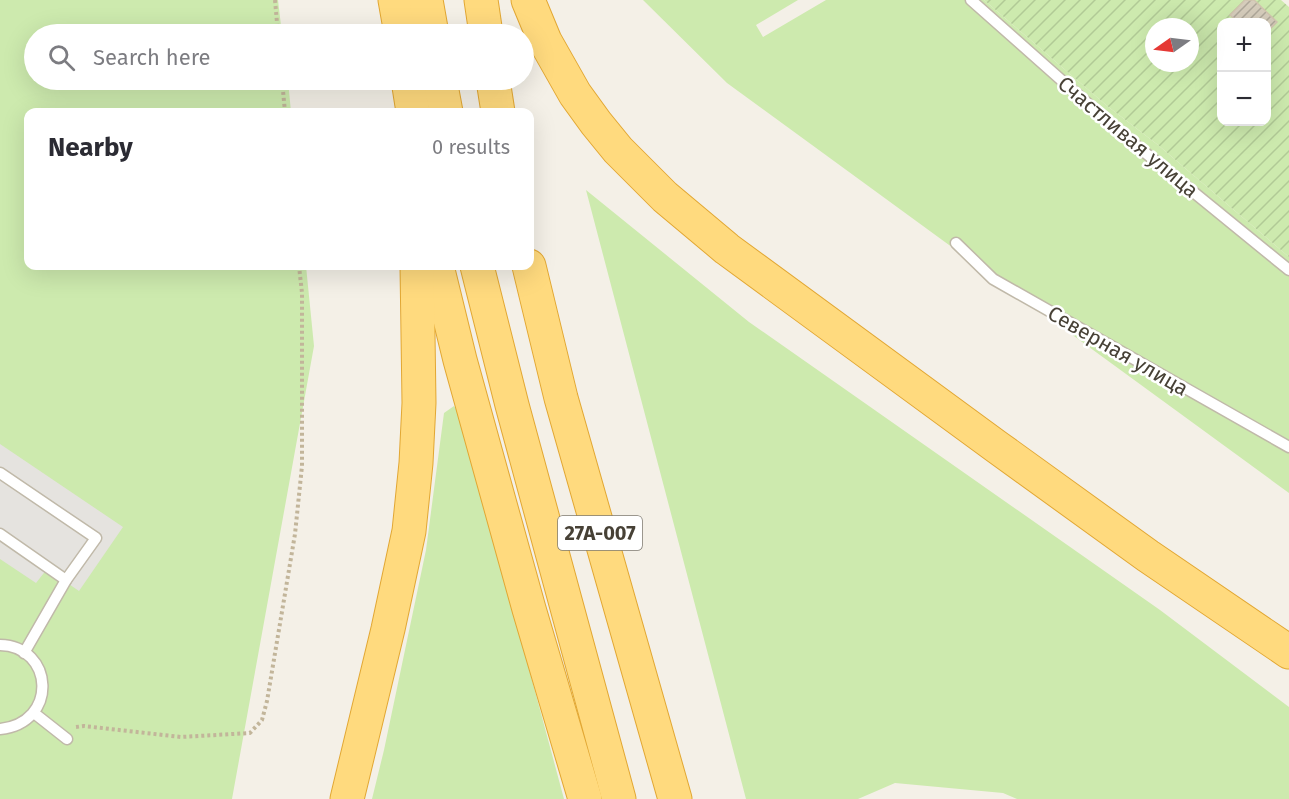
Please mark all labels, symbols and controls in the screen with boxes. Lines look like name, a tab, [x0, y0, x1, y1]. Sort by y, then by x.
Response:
north arrow	[1145, 18, 1199, 72]
map controls	[1217, 18, 1271, 126]
button: +	[1217, 18, 1271, 72]
search box	[24, 24, 534, 90]
icon: search	[45, 41, 78, 74]
text: Search here	[93, 44, 211, 71]
street label: Счастливая улица	[1052, 71, 1204, 203]
button: −	[1217, 72, 1271, 126]
text: Nearby	[48, 132, 133, 163]
text: 0 results	[432, 135, 510, 159]
street label: Северная улица	[1043, 300, 1193, 402]
road number: 27А-007	[558, 516, 642, 550]

